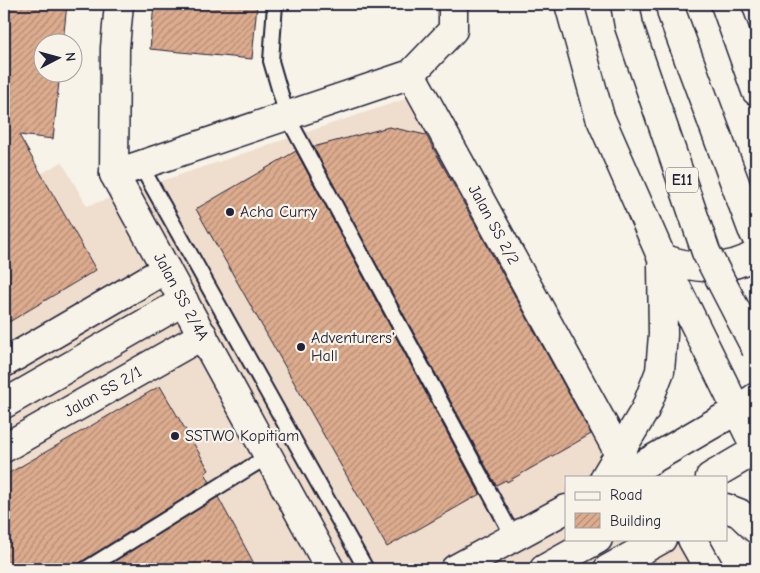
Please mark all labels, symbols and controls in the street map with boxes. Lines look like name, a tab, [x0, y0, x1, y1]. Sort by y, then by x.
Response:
north arrow	[32, 32, 82, 82]
text: N	[62, 51, 79, 62]
road number: E11	[666, 168, 698, 192]
street label: Jalan SS 2/2	[465, 182, 523, 268]
place label: Acha Curry	[240, 203, 318, 221]
marker: Acha Curry	[224, 206, 236, 218]
street label: Jalan SS 2/4A	[150, 250, 212, 344]
place label: Adventurers' Hall	[311, 329, 395, 365]
marker: Adventurers' Hall	[295, 341, 307, 353]
street label: Jalan SS 2/1	[61, 363, 145, 421]
place label: SSTWO Kopitiam	[185, 427, 299, 445]
marker: SSTWO Kopitiam	[169, 430, 181, 442]
legend	[565, 476, 728, 540]
text: Road	[610, 486, 642, 504]
text: Building	[610, 512, 661, 530]

